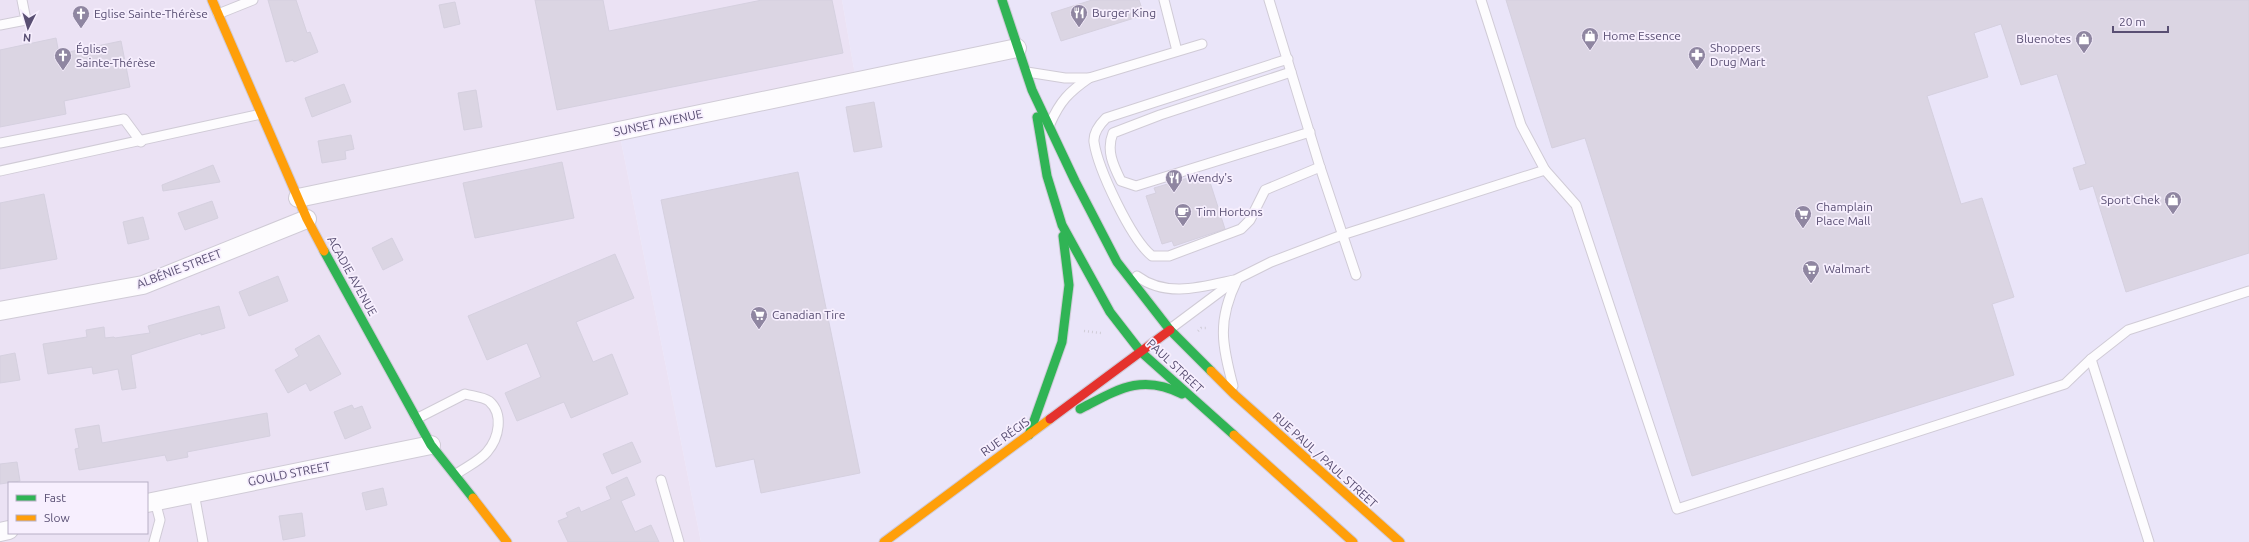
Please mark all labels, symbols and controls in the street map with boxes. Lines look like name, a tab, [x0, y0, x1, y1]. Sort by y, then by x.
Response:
restaurant icon: Burger King	[1069, 3, 1089, 28]
church icon: Eglise Sainte-Thérèse	[71, 4, 91, 29]
place label: Burger King	[1092, 6, 1156, 19]
place label: Eglise Sainte-Thérèse	[94, 7, 208, 20]
north arrow	[8, 8, 48, 48]
scale bar	[2113, 8, 2168, 34]
text: 20 m	[2119, 15, 2146, 28]
shop icon: Home Essence	[1580, 26, 1600, 51]
place label: Home Essence	[1603, 29, 1681, 42]
shop icon: Bluenotes	[2074, 29, 2094, 54]
text: N	[23, 32, 32, 44]
place label: Bluenotes	[2016, 32, 2071, 45]
place label: Shoppers Drug Mart	[1710, 41, 1766, 68]
place label: Église Sainte-Thérèse	[76, 42, 156, 69]
pharmacy icon: Shoppers Drug Mart	[1687, 45, 1707, 70]
church icon: Église Sainte-Thérèse	[53, 46, 73, 71]
street label: SUNSET AVENUE	[612, 107, 704, 138]
restaurant icon: Wendy's	[1164, 168, 1184, 193]
place label: Wendy's	[1187, 171, 1232, 184]
shop icon: Sport Chek	[2163, 190, 2183, 215]
place label: Sport Chek	[2101, 193, 2160, 206]
place label: Champlain Place Mall	[1816, 200, 1873, 227]
cafe icon: Tim Hortons	[1173, 202, 1193, 227]
supermarket icon: Champlain Place Mall	[1793, 204, 1813, 229]
place label: Tim Hortons	[1196, 205, 1263, 218]
street label: ACADIE AVENUE	[325, 234, 380, 318]
street label: ALBÉNIE STREET	[135, 246, 223, 291]
supermarket icon: Walmart	[1801, 259, 1821, 284]
place label: Walmart	[1824, 262, 1870, 275]
supermarket icon: Canadian Tire	[749, 305, 769, 330]
place label: Canadian Tire	[772, 308, 845, 321]
street label: PAUL STREET	[1145, 336, 1206, 395]
street label: RUE PAUL / PAUL STREET	[1270, 409, 1380, 510]
street label: RUE RÉGIS	[978, 415, 1031, 458]
street label: GOULD STREET	[247, 459, 331, 488]
legend	[8, 482, 148, 534]
text: Fast	[44, 491, 66, 504]
text: Slow	[44, 511, 70, 524]

